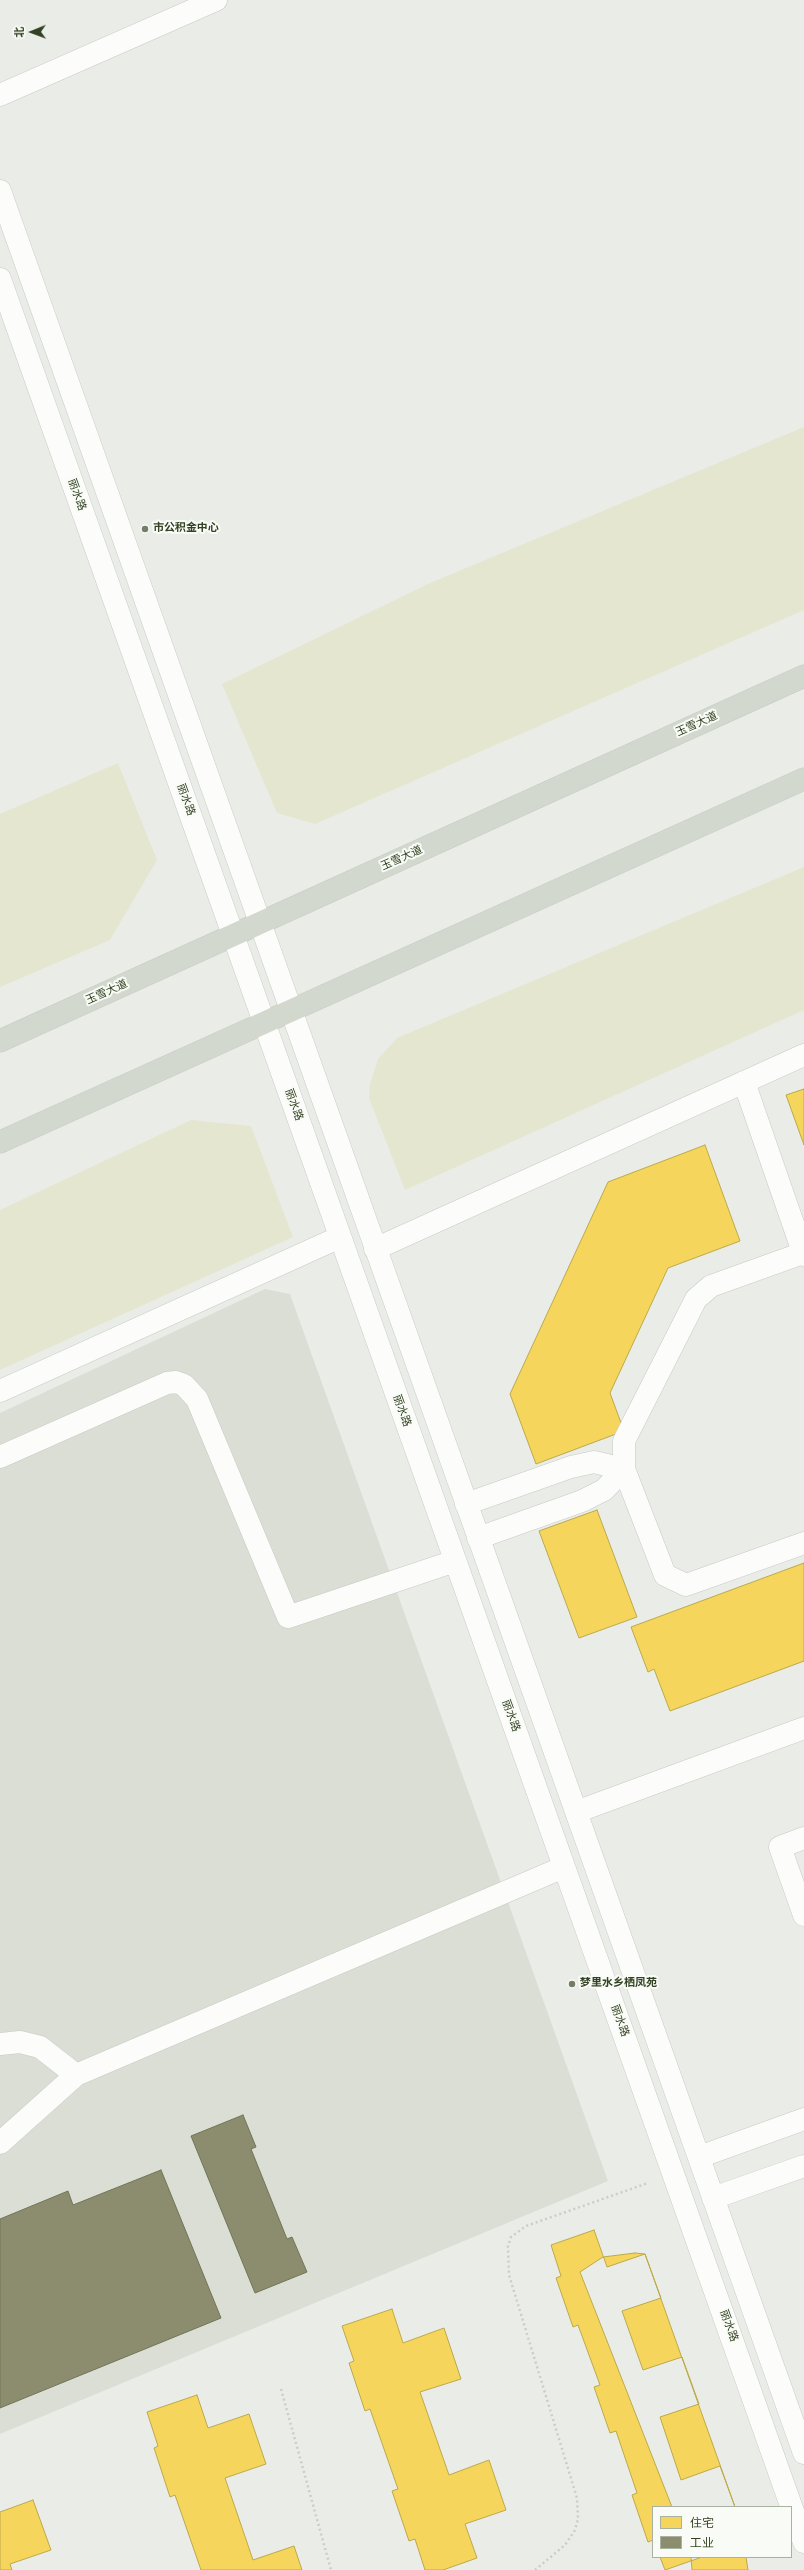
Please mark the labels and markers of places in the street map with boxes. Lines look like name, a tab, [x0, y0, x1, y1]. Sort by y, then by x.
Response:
place label: 市公积金中心	[153, 522, 219, 536]
marker: 市公积金中心	[140, 524, 150, 534]
place label: 梦里水乡栖凤苑	[580, 1977, 657, 1991]
marker: 梦里水乡栖凤苑	[567, 1979, 577, 1989]

